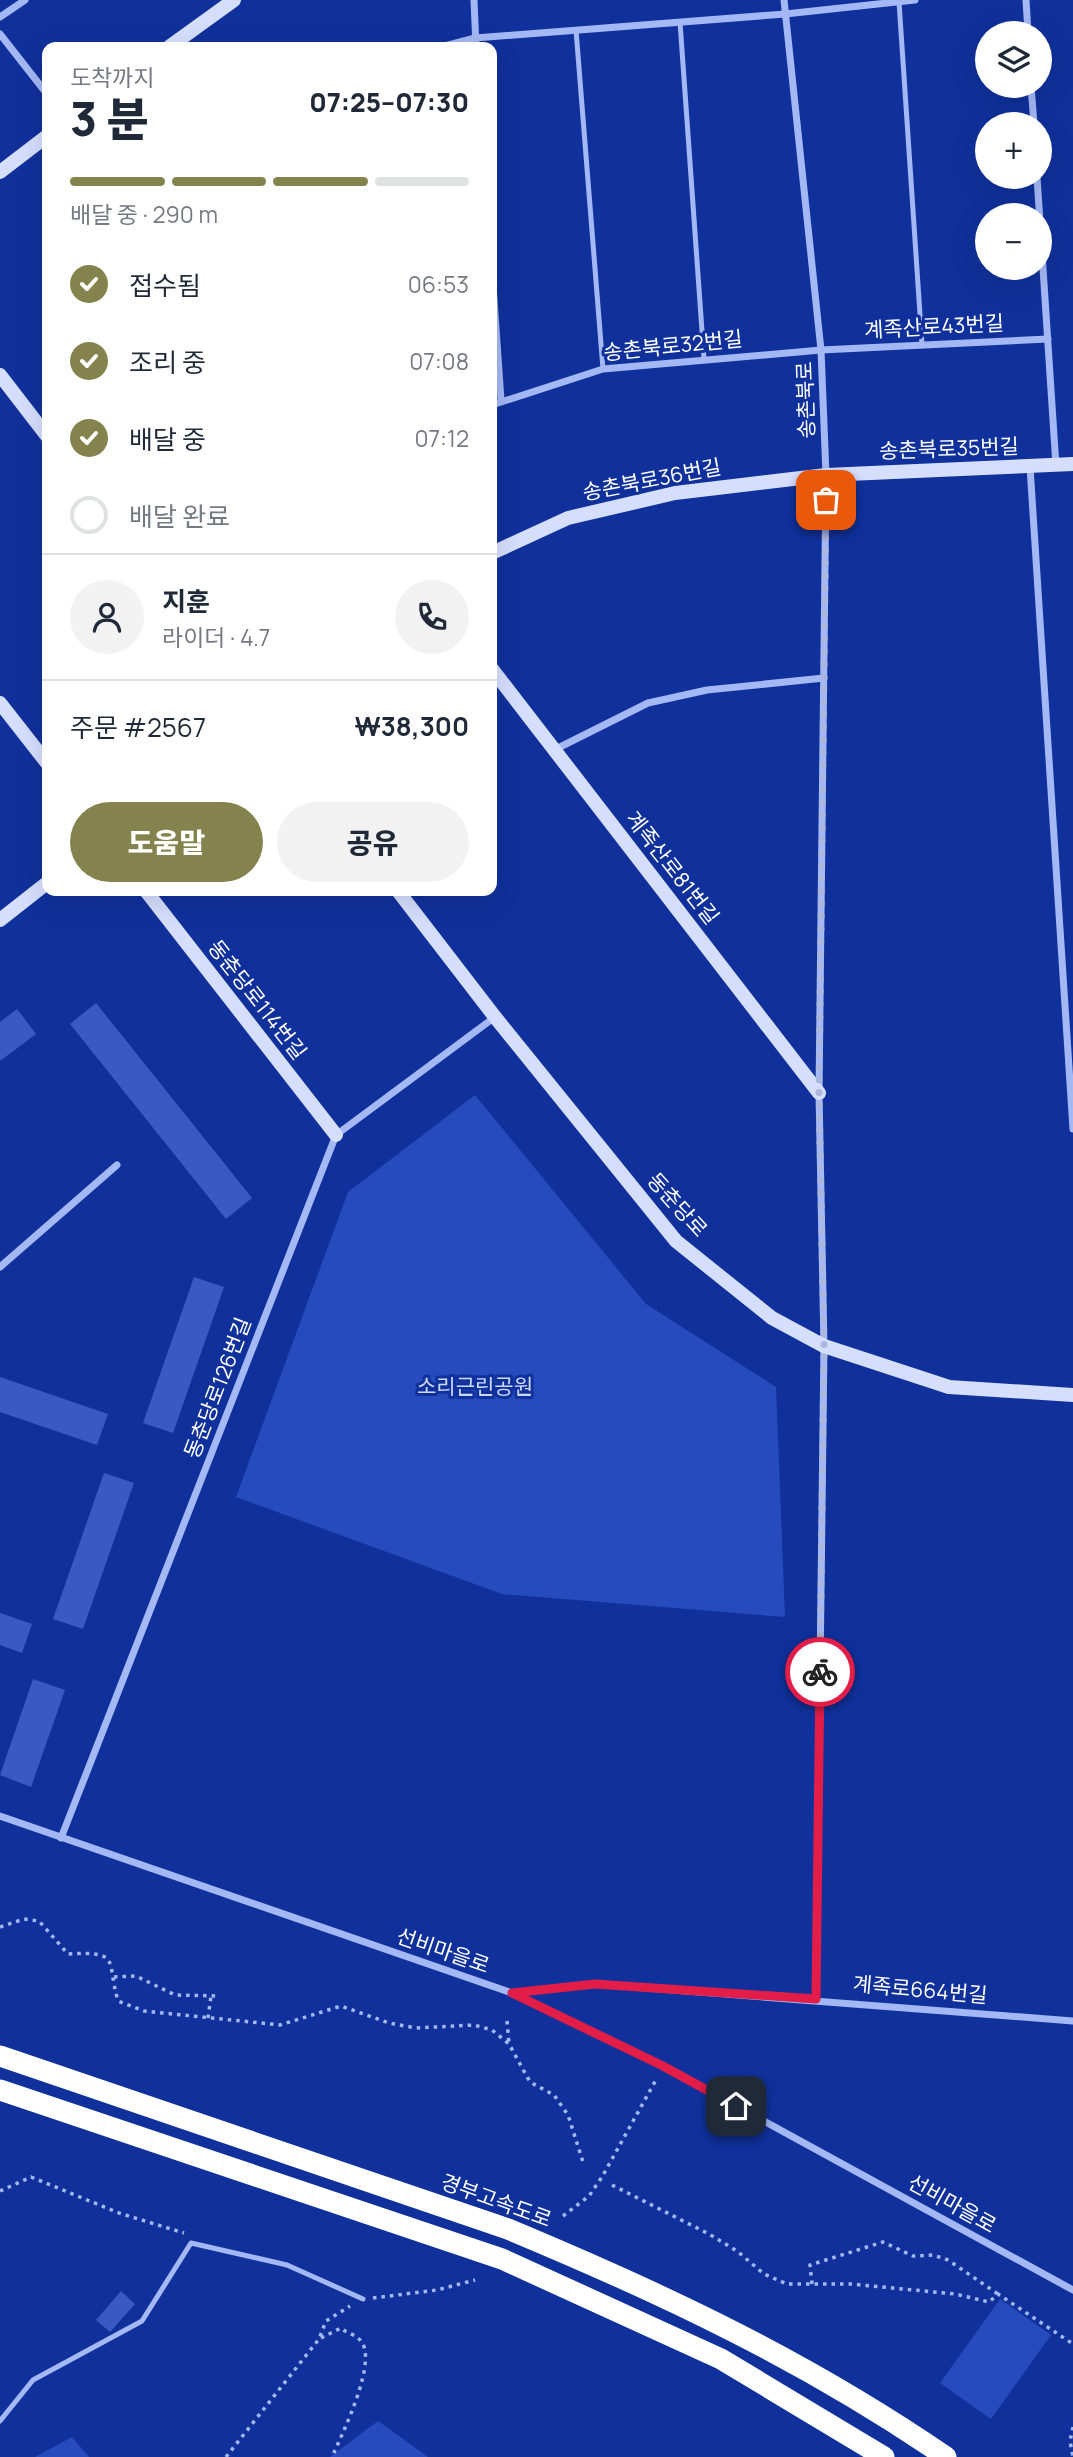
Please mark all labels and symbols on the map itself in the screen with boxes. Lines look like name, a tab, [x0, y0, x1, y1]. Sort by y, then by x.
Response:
street label: 계족산로43번길	[863, 308, 1005, 344]
street label: 송촌북로32번길	[602, 324, 744, 366]
street label: 송촌북로	[790, 361, 820, 439]
street label: 송촌북로35번길	[879, 432, 1019, 464]
street label: 송촌북로36번길	[580, 452, 723, 506]
pin	[796, 470, 856, 530]
street label: 계족산로81번길	[620, 805, 726, 930]
street label: 동춘당로114번길	[202, 934, 313, 1065]
street label: 동춘당로	[641, 1166, 714, 1242]
street label: 동춘당로126번길	[177, 1313, 257, 1462]
park label: 소리근린공원	[417, 1372, 533, 1400]
courier	[785, 1637, 855, 1707]
street label: 선비마을로	[393, 1921, 494, 1979]
street label: 계족로664번길	[852, 1969, 989, 2009]
pin	[706, 2076, 766, 2136]
street label: 경부고속도로	[437, 2167, 556, 2233]
street label: 선비마을로	[903, 2167, 1002, 2239]

